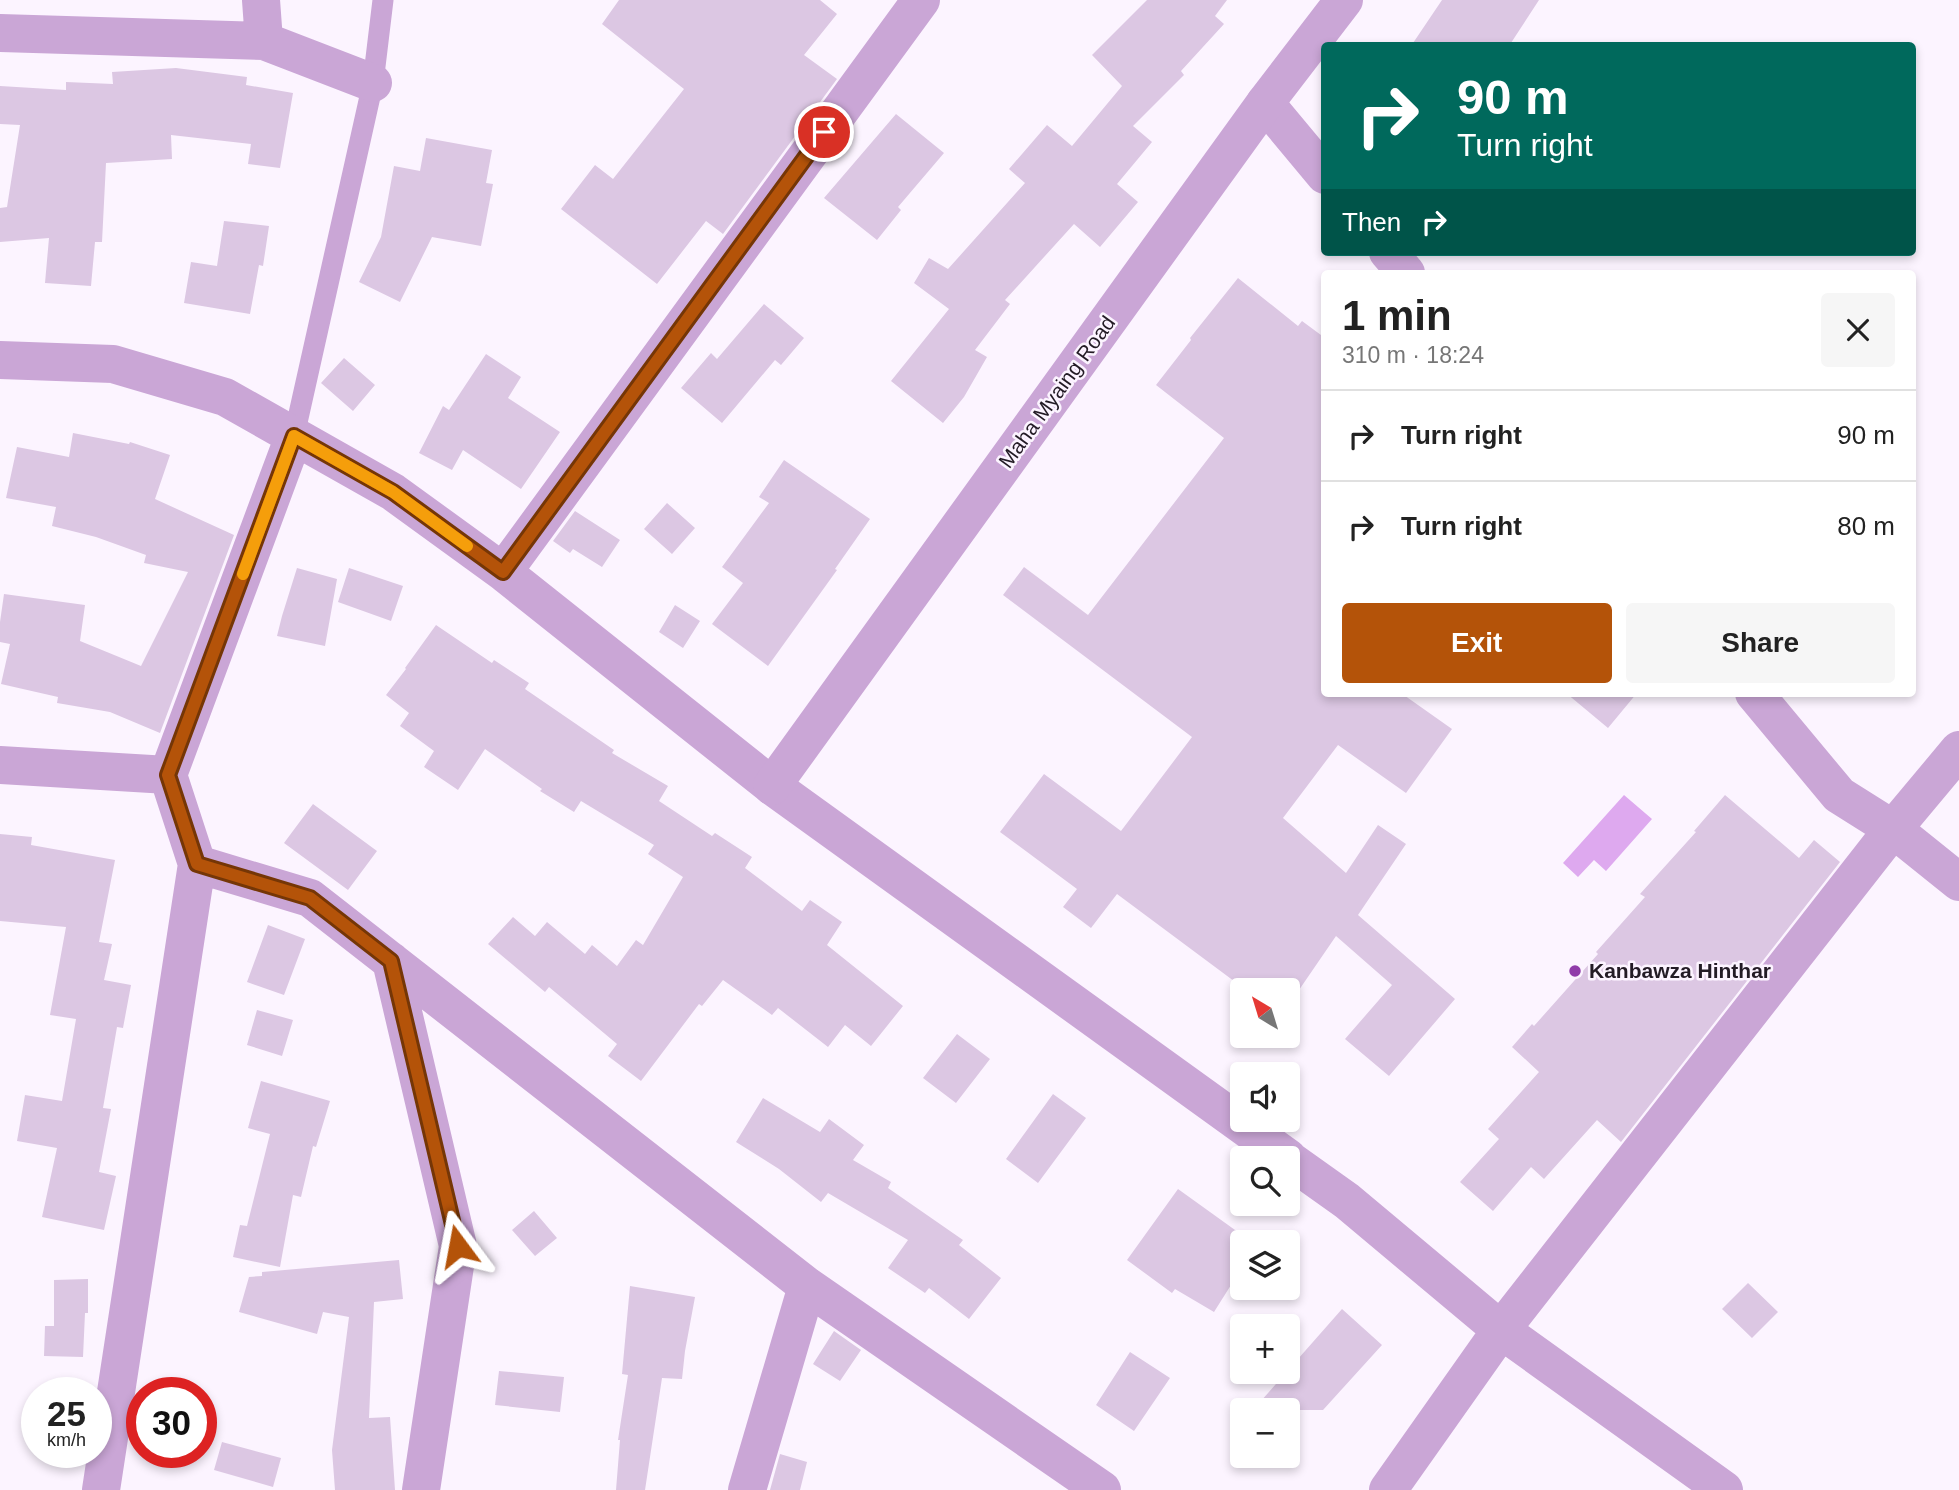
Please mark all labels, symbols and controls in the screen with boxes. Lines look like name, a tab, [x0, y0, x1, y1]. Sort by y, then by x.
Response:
icon: right	[1342, 70, 1433, 161]
text: 90 m	[1457, 70, 1569, 124]
pin	[794, 102, 854, 162]
icon: arrive	[805, 113, 843, 151]
text: Turn right	[1457, 127, 1593, 163]
icon: right	[1415, 203, 1453, 241]
text: Then	[1342, 207, 1401, 237]
text: 1 min	[1342, 292, 1452, 339]
button: close	[1821, 293, 1895, 367]
street label: Maha Myaing Road	[994, 311, 1119, 472]
text: 310 m · 18:24	[1342, 342, 1484, 368]
icon: right	[1342, 417, 1380, 455]
text: Turn right	[1401, 420, 1522, 450]
text: 90 m	[1837, 420, 1895, 450]
icon: right	[1342, 508, 1380, 546]
text: Turn right	[1401, 511, 1522, 541]
text: 80 m	[1837, 511, 1895, 541]
button: Exit	[1342, 603, 1612, 683]
button: Share	[1626, 603, 1895, 683]
place label: Kanbawza Hinthar	[1589, 959, 1771, 982]
marker: Kanbawza Hinthar	[1567, 963, 1583, 979]
north arrow	[1230, 978, 1300, 1048]
map controls	[1230, 978, 1300, 1468]
button: sound	[1230, 1062, 1300, 1132]
button: search	[1230, 1146, 1300, 1216]
position arrow	[421, 1209, 495, 1283]
button: layers	[1230, 1230, 1300, 1300]
button: +	[1230, 1314, 1300, 1384]
speed limit sign: 30	[126, 1377, 217, 1468]
text: 25	[47, 1394, 86, 1433]
button: −	[1230, 1398, 1300, 1468]
text: km/h	[47, 1430, 86, 1450]

